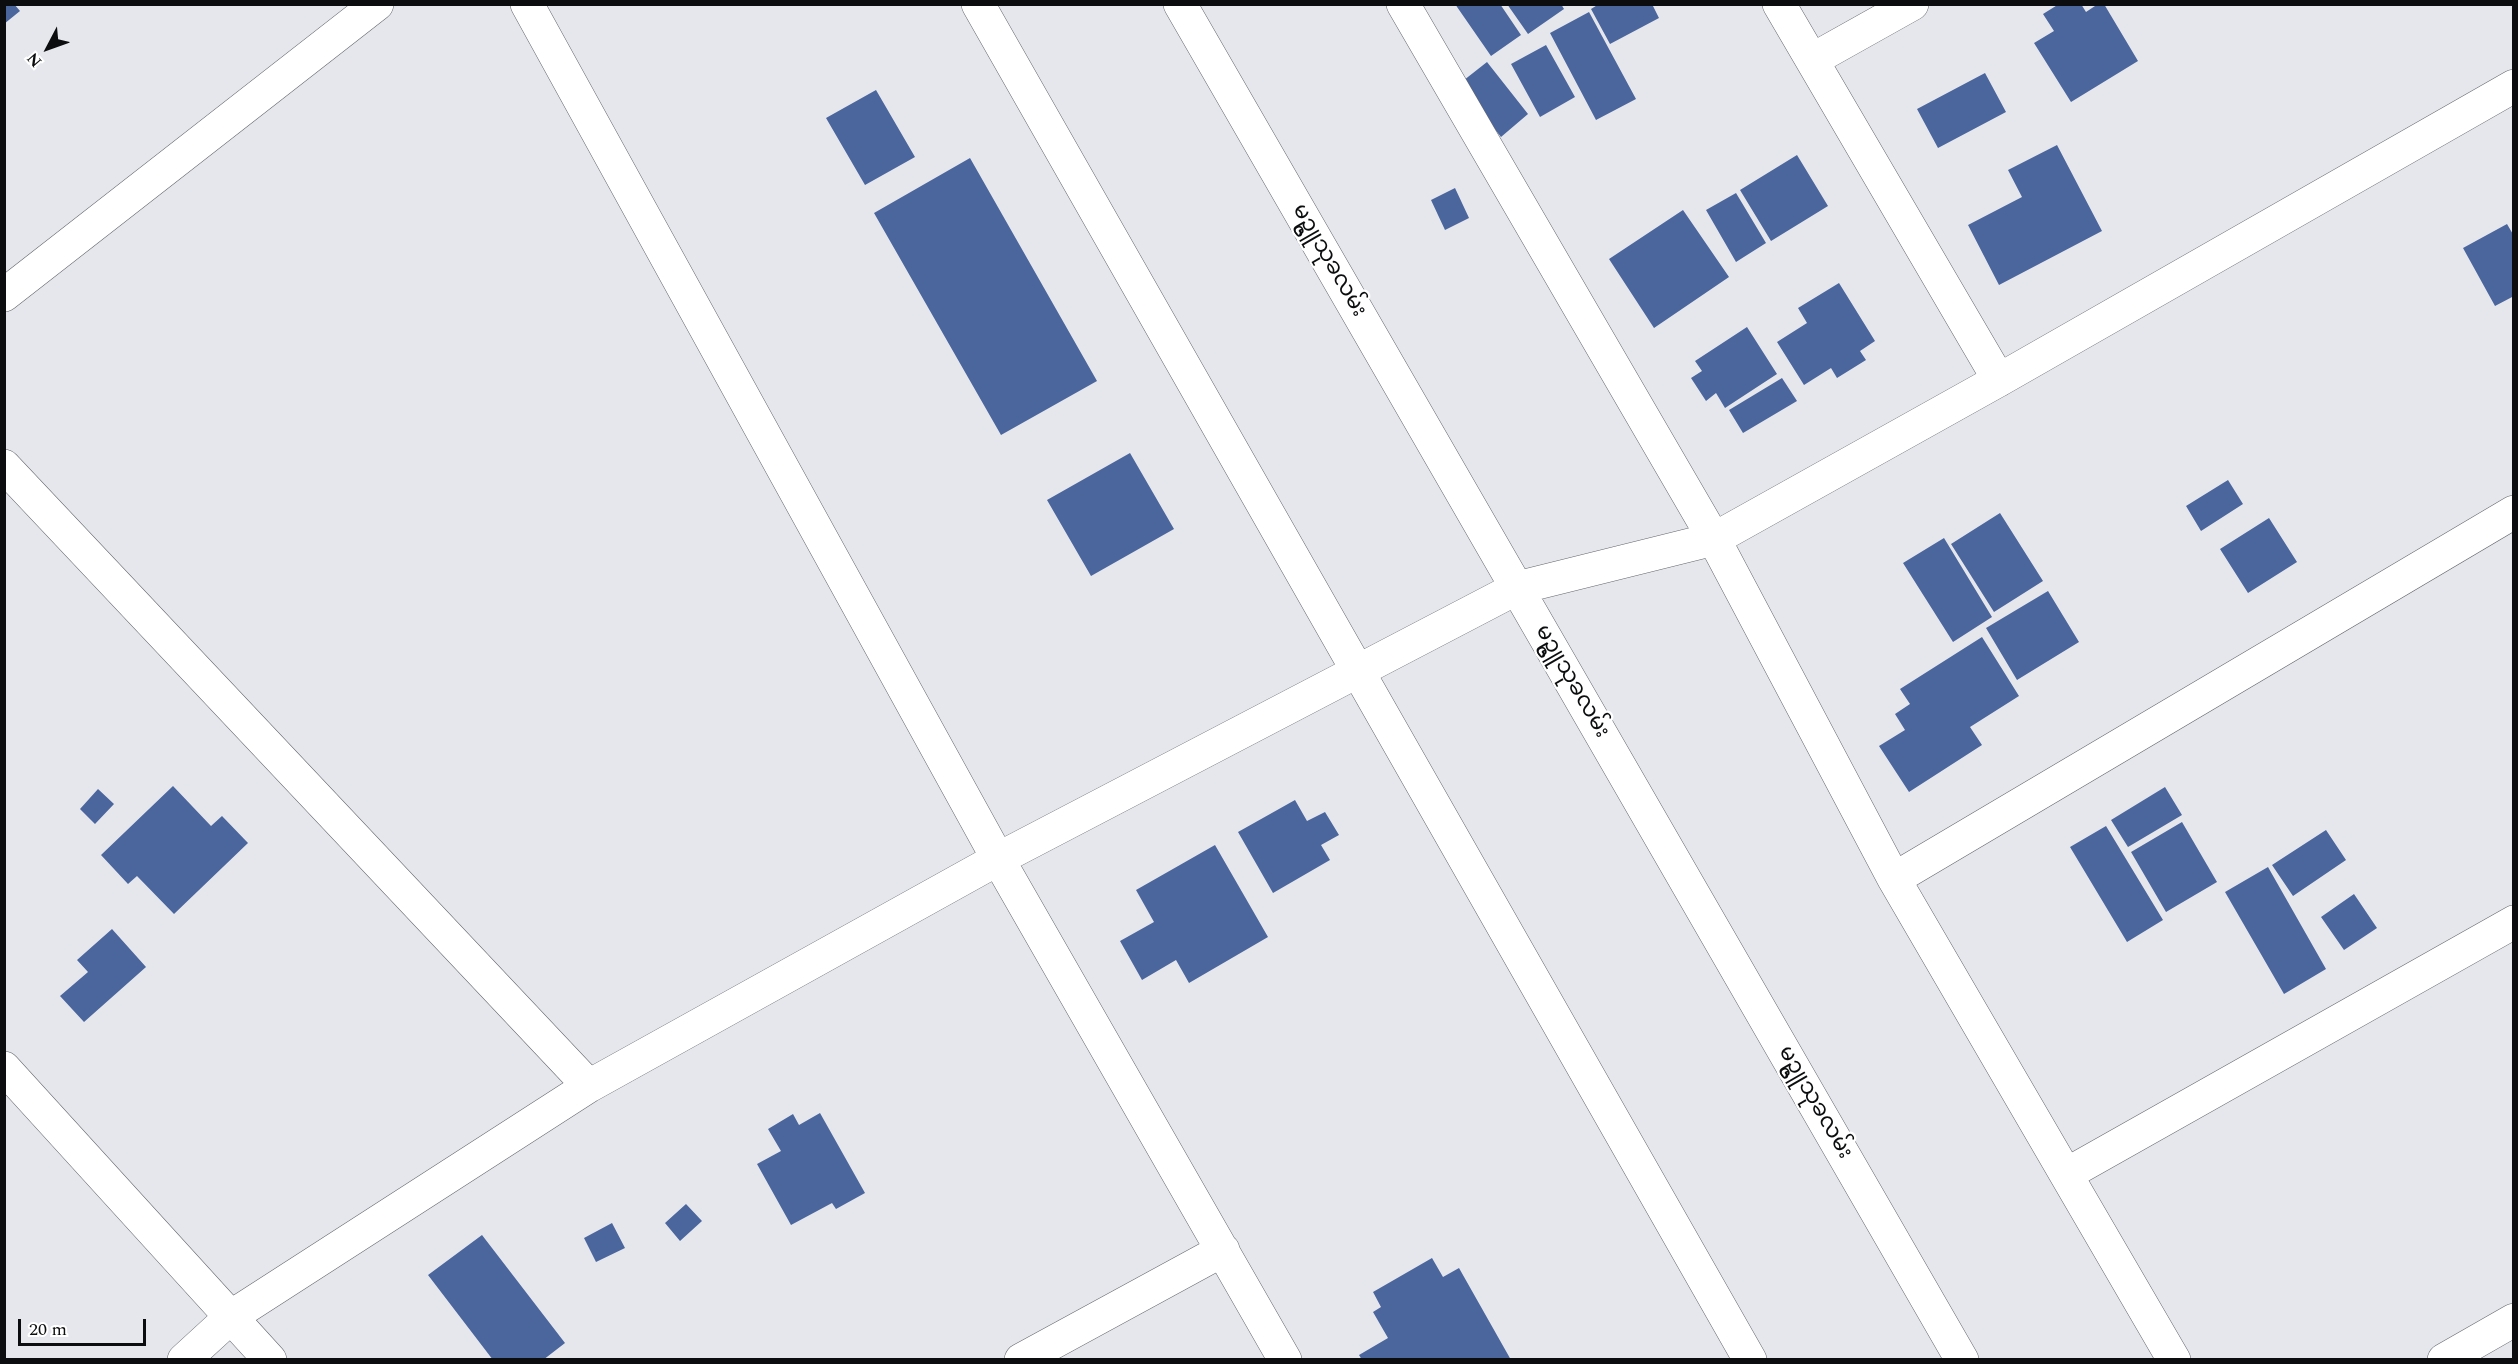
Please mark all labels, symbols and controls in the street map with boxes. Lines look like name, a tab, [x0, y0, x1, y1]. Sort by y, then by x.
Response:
north arrow	[18, 18, 78, 78]
text: N	[21, 47, 48, 73]
street label: မဥ္ဇူသုခလမ်း	[1285, 200, 1371, 322]
street label: မဥ္ဇူသုခလမ်း	[1528, 621, 1614, 743]
street label: မဥ္ဇူသုခလမ်း	[1771, 1042, 1857, 1164]
scale bar	[21, 1307, 148, 1345]
text: 20 m	[29, 1316, 67, 1343]

